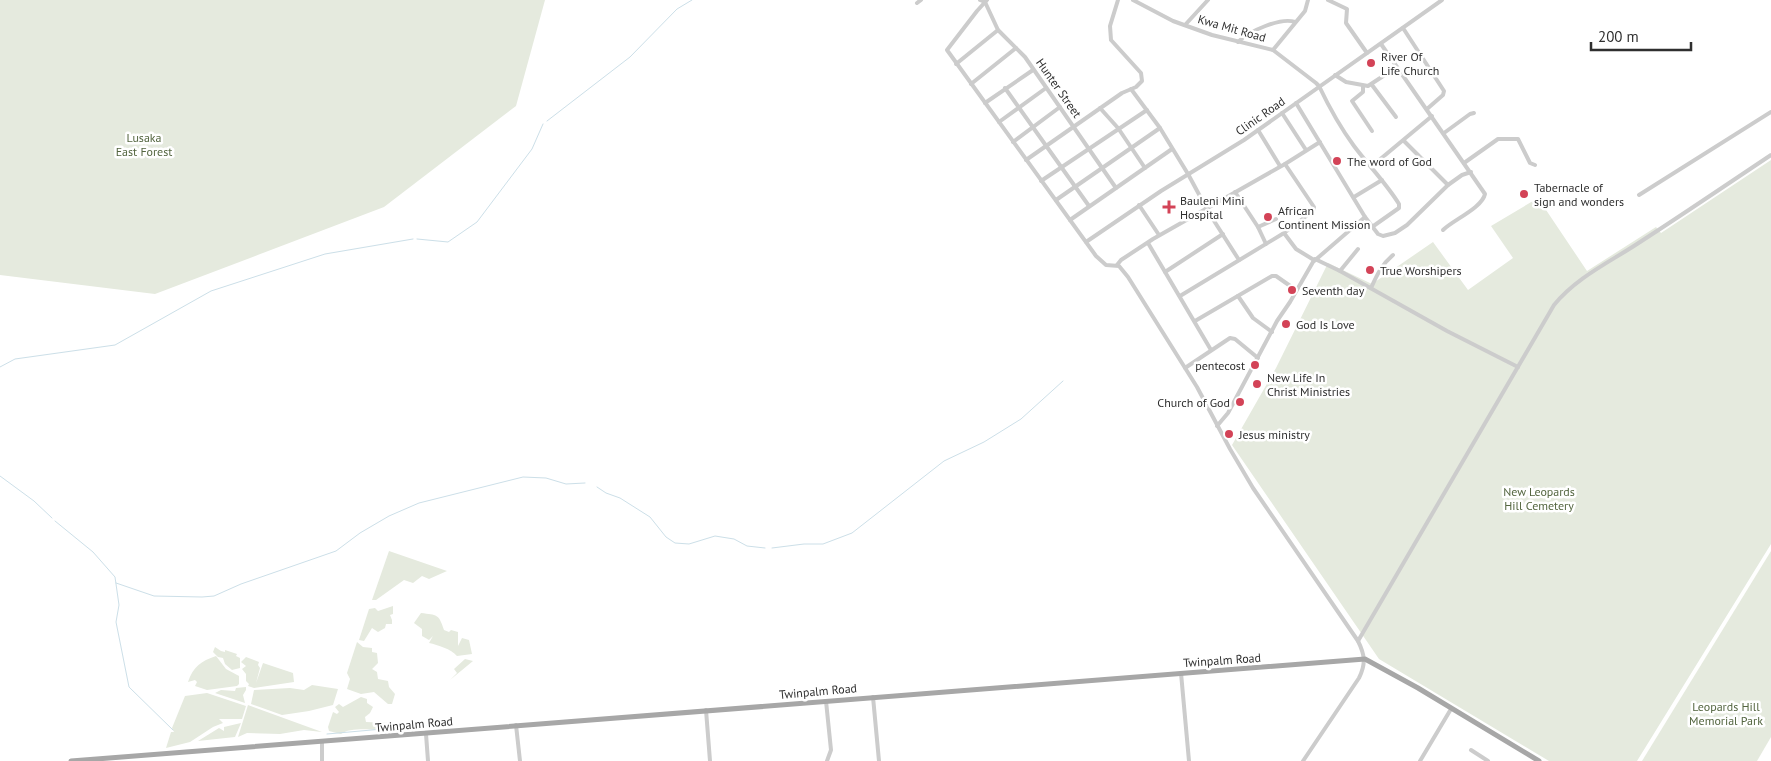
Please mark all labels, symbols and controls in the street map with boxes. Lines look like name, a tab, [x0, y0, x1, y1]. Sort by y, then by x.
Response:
street label: Kwa Mit Road	[1196, 11, 1268, 45]
scale bar	[1591, 20, 1691, 52]
text: 200 m	[1598, 27, 1639, 46]
place label: River Of Life Church	[1381, 49, 1439, 78]
street label: Hunter Street	[1033, 55, 1085, 121]
marker: River Of Life Church	[1365, 57, 1377, 69]
street label: Clinic Road	[1232, 93, 1288, 139]
park label: Lusaka East Forest	[116, 130, 172, 159]
place label: The word of God	[1347, 154, 1432, 169]
marker: The word of God	[1331, 155, 1343, 167]
place label: Tabernacle of sign and wonders	[1534, 180, 1624, 209]
marker: Tabernacle of sign and wonders	[1518, 188, 1530, 200]
place label: Bauleni Mini Hospital	[1180, 193, 1245, 222]
marker: Bauleni Mini Hospital	[1162, 200, 1176, 214]
place label: African Continent Mission	[1278, 203, 1370, 232]
marker: African Continent Mission	[1262, 211, 1274, 223]
place label: True Worshipers	[1380, 263, 1462, 278]
marker: True Worshipers	[1364, 264, 1376, 276]
place label: Seventh day	[1302, 283, 1365, 298]
marker: Seventh day	[1286, 284, 1298, 296]
place label: God Is Love	[1296, 317, 1355, 332]
marker: God Is Love	[1280, 318, 1292, 330]
place label: pentecost	[1195, 358, 1245, 373]
marker: pentecost	[1249, 359, 1261, 371]
place label: New Life In Christ Ministries	[1267, 370, 1350, 399]
marker: New Life In Christ Ministries	[1251, 378, 1263, 390]
place label: Church of God	[1157, 395, 1230, 410]
marker: Church of God	[1234, 396, 1246, 408]
place label: Jesus ministry	[1238, 427, 1310, 442]
marker: Jesus ministry	[1223, 428, 1235, 440]
park label: New Leopards Hill Cemetery	[1503, 484, 1575, 513]
street label: Twinpalm Road	[1183, 650, 1261, 670]
street label: Twinpalm Road	[778, 680, 858, 702]
park label: Leopards Hill Memorial Park	[1689, 699, 1763, 728]
street label: Twinpalm Road	[374, 713, 454, 735]

